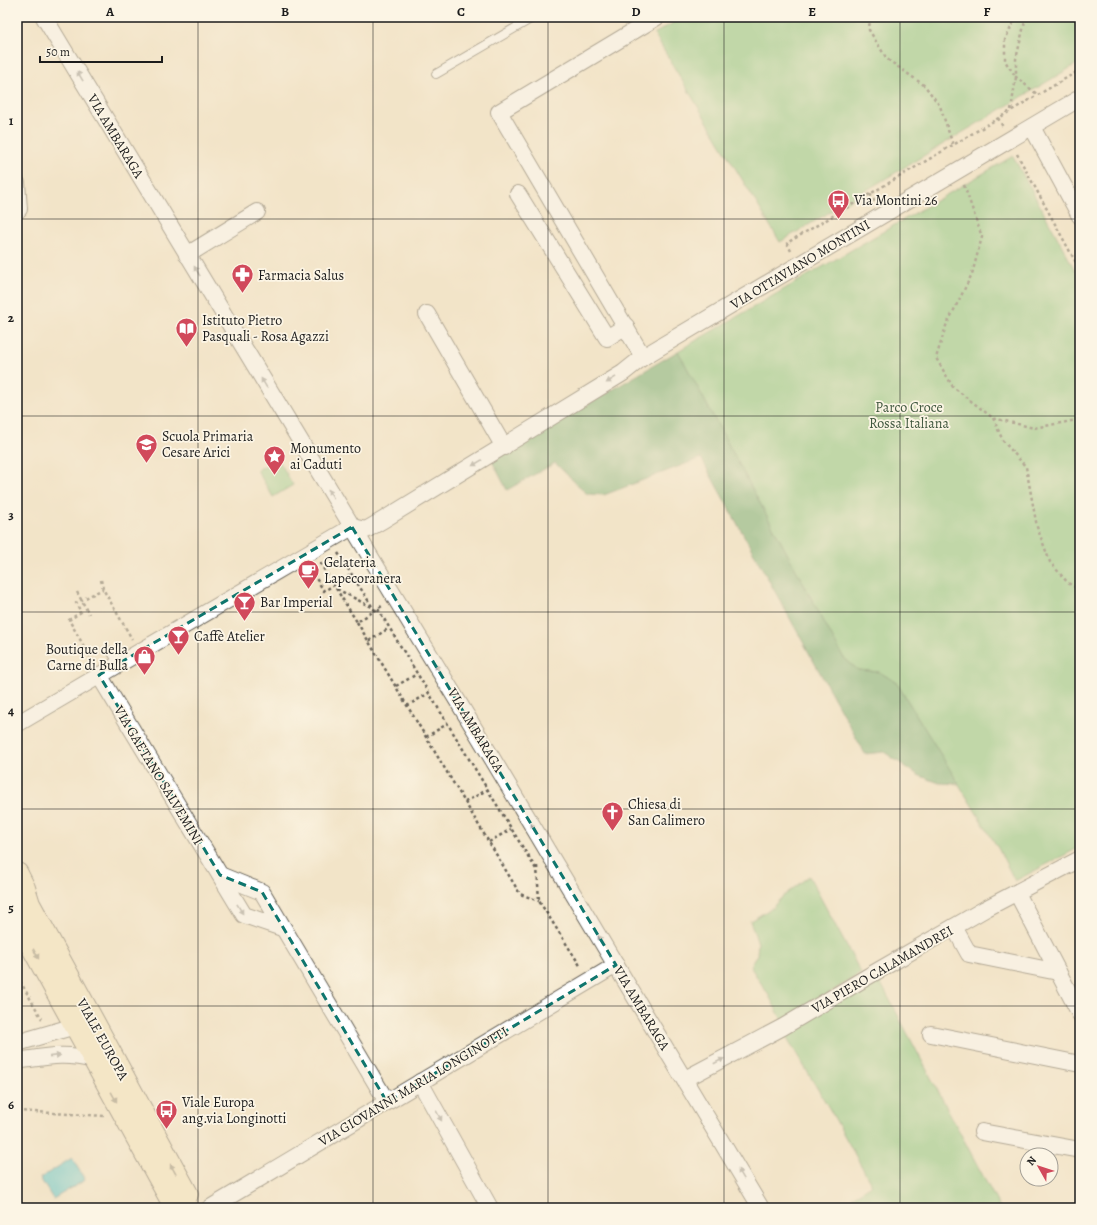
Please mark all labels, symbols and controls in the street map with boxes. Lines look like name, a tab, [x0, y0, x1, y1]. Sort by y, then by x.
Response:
text: A	[105, 3, 115, 20]
text: B	[281, 3, 289, 20]
text: C	[457, 3, 465, 20]
text: D	[631, 3, 641, 20]
text: E	[808, 3, 816, 20]
text: F	[984, 3, 991, 20]
scale bar	[40, 38, 162, 64]
text: 50 m	[46, 44, 70, 60]
one-way arrow	[76, 70, 83, 82]
street label: VIA AMBARAGA	[82, 90, 149, 183]
text: 1	[9, 112, 14, 129]
bus stop icon: Via Montini 26	[825, 187, 851, 220]
place label: Via Montini 26	[853, 191, 938, 210]
street label: VIA OTTAVIANO MONTINI	[726, 215, 874, 314]
pharmacy icon: Farmacia Salus	[229, 262, 255, 295]
one-way arrow	[193, 266, 201, 276]
place label: Farmacia Salus	[258, 266, 344, 285]
text: 2	[8, 309, 15, 326]
place label: Istituto Pietro Pasquali - Rosa Agazzi	[202, 311, 329, 346]
library icon: Istituto Pietro Pasquali - Rosa Agazzi	[173, 315, 199, 348]
one-way arrow	[261, 377, 268, 389]
one-way arrow	[605, 377, 617, 384]
park label: Parco Croce Rossa Italiana	[869, 398, 949, 433]
place label: Scuola Primaria Cesare Arici	[162, 427, 254, 462]
school or university icon: Scuola Primaria Cesare Arici	[133, 431, 159, 464]
place label: Monumento ai Caduti	[290, 439, 361, 474]
place icon: Monumento ai Caduti	[262, 443, 288, 476]
one-way arrow	[471, 460, 483, 467]
one-way arrow	[328, 488, 335, 500]
text: 3	[8, 506, 14, 523]
place label: Gelateria Lapecoranera	[324, 553, 402, 588]
cafe icon: Gelateria Lapecoranera	[296, 557, 322, 590]
bar icon: Bar Imperial	[232, 589, 258, 622]
place label: Bar Imperial	[260, 593, 333, 612]
bar icon: Caffè Atelier	[165, 623, 191, 656]
place label: Caffè Atelier	[194, 627, 266, 646]
place label: Boutique della Carne di Bulla	[46, 640, 128, 675]
shop icon: Boutique della Carne di Bulla	[131, 644, 157, 677]
one-way arrow	[435, 663, 442, 675]
street label: VIA AMBARAGA	[442, 684, 509, 777]
street label: VIA GAETANO SALVEMINI	[109, 701, 208, 848]
text: 4	[8, 702, 14, 719]
place label: Chiesa di San Calimero	[628, 795, 705, 830]
church icon: Chiesa di San Calimero	[599, 799, 625, 832]
one-way arrow	[531, 822, 538, 834]
text: 5	[8, 899, 14, 916]
one-way arrow	[236, 903, 243, 915]
street label: VIA PIERO CALAMANDREI	[807, 921, 957, 1018]
one-way arrow	[598, 934, 605, 946]
one-way arrow	[32, 948, 39, 959]
street label: VIA AMBARAGA	[608, 962, 675, 1055]
street label: VIALE EUROPA	[72, 994, 133, 1084]
street label: VIA GIOVANNI MARIA LONGINOTTI	[314, 1022, 512, 1151]
one-way arrow	[49, 1052, 62, 1059]
one-way arrow	[713, 1058, 725, 1064]
one-way arrow	[111, 1092, 118, 1103]
place label: Viale Europa ang.via Longinotti	[181, 1093, 287, 1128]
text: 6	[8, 1096, 14, 1113]
bus stop icon: Viale Europa ang.via Longinotti	[153, 1097, 179, 1130]
one-way arrow	[436, 1110, 442, 1122]
north arrow	[1019, 1147, 1059, 1187]
text: N	[1023, 1153, 1040, 1169]
one-way arrow	[170, 1163, 176, 1174]
one-way arrow	[738, 1168, 745, 1180]

